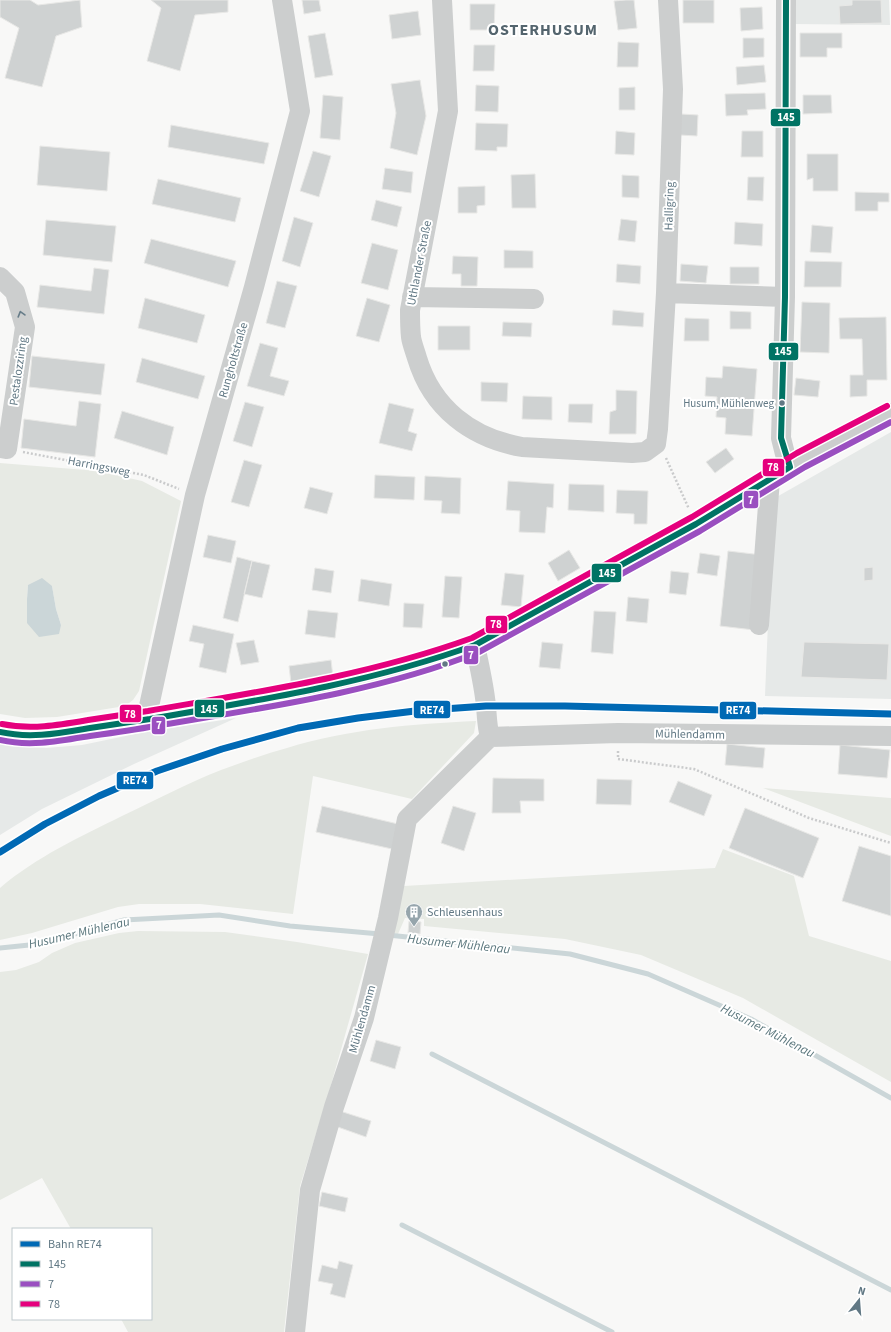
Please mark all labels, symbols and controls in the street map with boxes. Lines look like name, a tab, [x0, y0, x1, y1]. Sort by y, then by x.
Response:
district label: OSTERHUSUM	[488, 19, 598, 41]
line badge: 145	[770, 108, 801, 127]
text: 145	[777, 110, 795, 125]
street label: Halligring	[660, 181, 679, 231]
street label: Uthlander Straße	[403, 219, 436, 307]
one-way arrow	[17, 310, 26, 317]
street label: Rungholtstraße	[215, 320, 252, 400]
street label: Pestalozziring	[5, 335, 32, 407]
line badge: 145	[768, 342, 799, 361]
text: 145	[774, 344, 792, 359]
place label: Husum, Mühlenweg	[683, 396, 774, 411]
marker: Husum, Mühlenweg	[777, 398, 787, 408]
street label: Harringsweg	[66, 452, 132, 481]
line badge: 78	[762, 458, 785, 477]
text: 78	[767, 460, 779, 475]
line badge: 7	[743, 490, 759, 509]
text: 7	[748, 493, 754, 508]
line badge: 145	[591, 563, 622, 583]
text: 145	[598, 566, 616, 581]
line badge: 78	[485, 615, 508, 634]
text: 78	[490, 617, 502, 632]
line badge: 7	[463, 645, 479, 665]
text: 7	[468, 648, 474, 663]
unlabelled marker	[440, 659, 450, 669]
line badge: 145	[194, 699, 225, 718]
line badge: RE74	[413, 700, 451, 719]
line badge: RE74	[719, 701, 757, 720]
text: 145	[200, 702, 218, 717]
text: RE74	[420, 703, 444, 718]
text: RE74	[726, 703, 750, 718]
line badge: 78	[119, 704, 142, 723]
text: 78	[124, 707, 136, 722]
line badge: 7	[151, 716, 166, 735]
text: 7	[156, 718, 162, 733]
street label: Mühlendamm	[655, 725, 725, 744]
line badge: RE74	[116, 771, 154, 790]
text: RE74	[123, 773, 147, 788]
building icon: Schleusenhaus	[404, 902, 424, 927]
place label: Schleusenhaus	[427, 904, 503, 921]
water label: Husumer Mühlenau	[27, 913, 132, 953]
water label: Husumer Mühlenau	[407, 930, 511, 958]
street label: Mühlendamm	[345, 983, 380, 1055]
water label: Husumer Mühlenau	[717, 999, 818, 1062]
legend	[12, 1228, 152, 1320]
text: Bahn RE74	[48, 1236, 102, 1253]
text: 145	[48, 1256, 66, 1273]
text: 7	[48, 1276, 54, 1293]
north arrow	[839, 1280, 879, 1320]
text: N	[856, 1283, 867, 1299]
text: 78	[48, 1296, 60, 1313]

